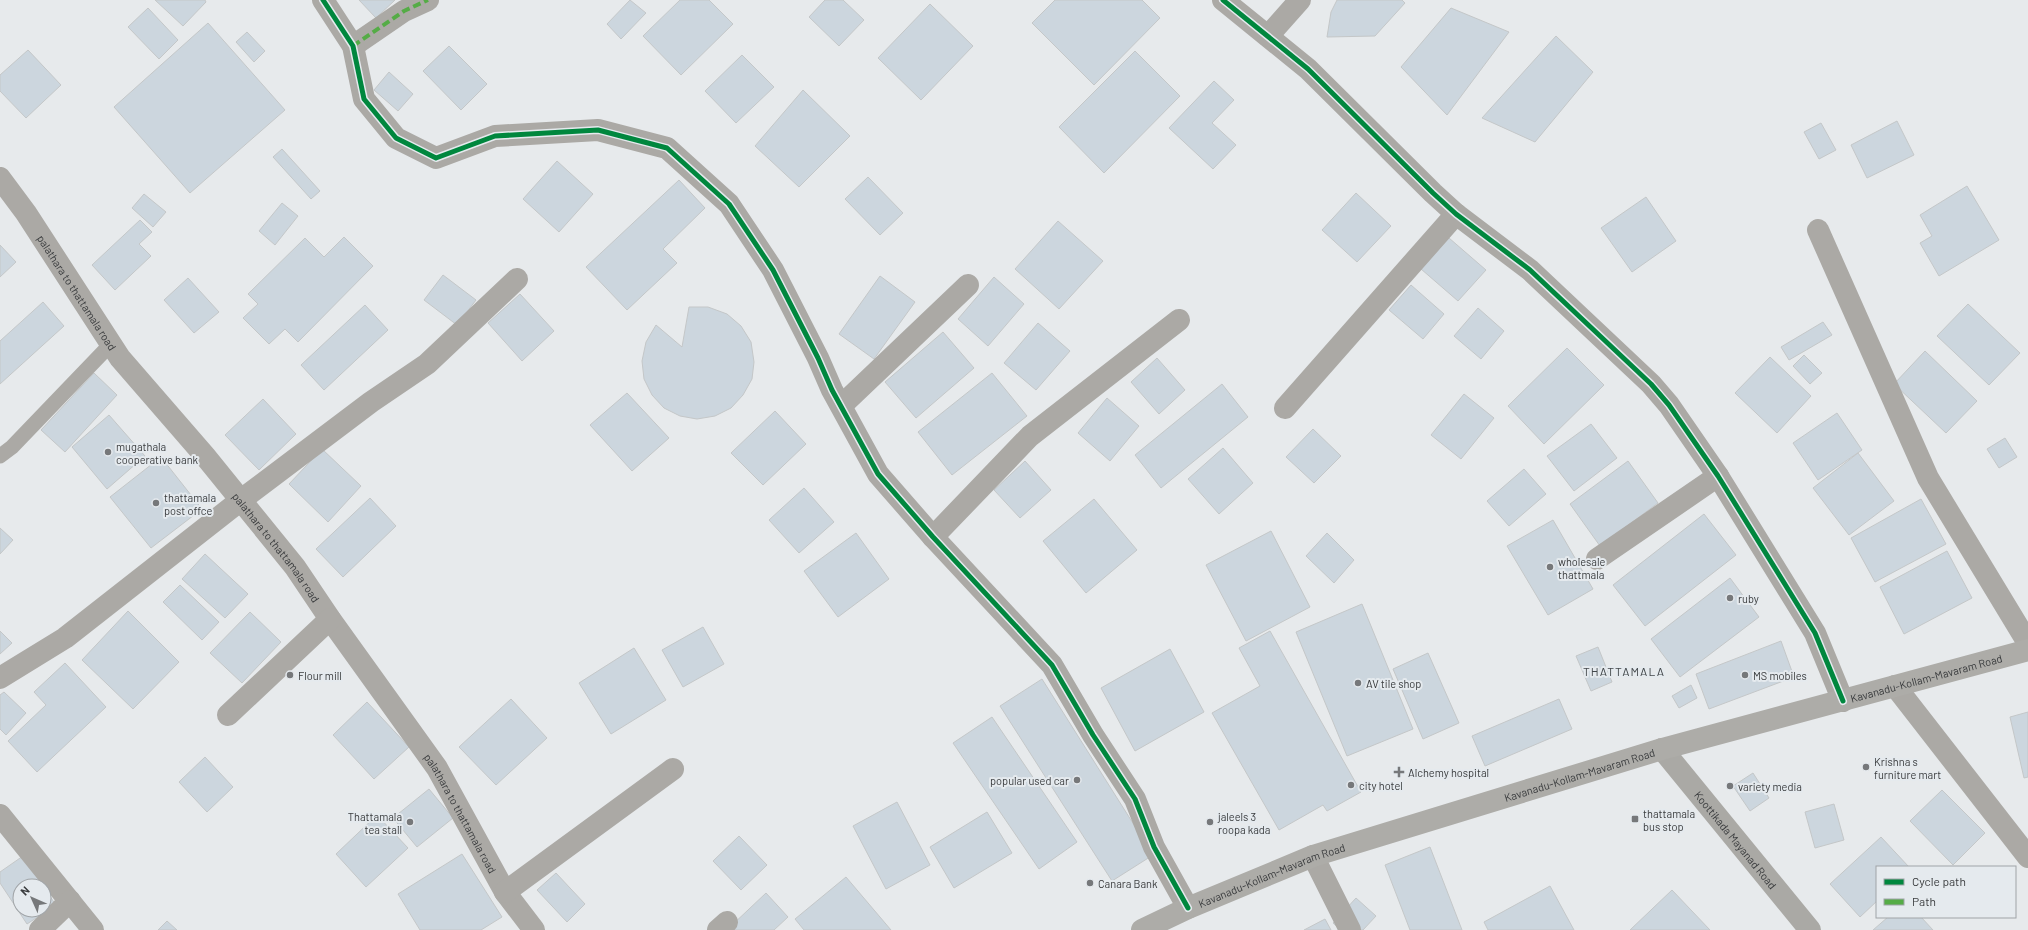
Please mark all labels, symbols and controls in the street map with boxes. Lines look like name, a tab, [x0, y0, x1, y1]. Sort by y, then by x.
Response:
street label: palathara to thattamala road	[35, 232, 120, 352]
place label: mugathala cooperative bank	[116, 440, 199, 466]
marker: mugathala cooperative bank	[103, 447, 113, 457]
street label: palathara to thattamala road	[230, 489, 323, 604]
place label: thattamala post offce	[164, 491, 216, 517]
marker: thattamala post offce	[151, 498, 161, 508]
place label: wholesale thattmala	[1558, 555, 1606, 581]
marker: wholesale thattmala	[1545, 562, 1555, 572]
place label: ruby	[1738, 592, 1759, 605]
marker: ruby	[1725, 593, 1735, 603]
street label: Kavanadu-Kollam-Mavaram Road	[1849, 651, 2004, 704]
district label: THATTAMALA	[1583, 664, 1665, 678]
place label: Flour mill	[298, 669, 342, 682]
place label: MS mobiles	[1753, 669, 1807, 682]
marker: Flour mill	[285, 670, 295, 680]
marker: MS mobiles	[1740, 670, 1750, 680]
place label: AV tile shop	[1366, 677, 1421, 690]
marker: AV tile shop	[1353, 678, 1363, 688]
street label: Kavanadu-Kollam-Mavaram Road	[1502, 745, 1656, 804]
street label: palathara to thattamala road	[422, 751, 500, 875]
place label: Krishna s furniture mart	[1874, 755, 1941, 781]
marker: Krishna s furniture mart	[1861, 762, 1871, 772]
marker: Alchemy hospital	[1393, 766, 1405, 778]
place label: Alchemy hospital	[1408, 766, 1489, 779]
place label: popular used car	[990, 774, 1069, 787]
marker: popular used car	[1072, 775, 1082, 785]
place label: city hotel	[1359, 779, 1403, 792]
marker: city hotel	[1346, 780, 1356, 790]
place label: variety media	[1738, 780, 1802, 793]
marker: variety media	[1725, 781, 1735, 791]
street label: Koottikada Mayanad Road	[1692, 788, 1780, 891]
place label: thattamala bus stop	[1643, 807, 1695, 833]
place label: Thattamala tea stall	[348, 810, 402, 836]
place label: jaleels 3 roopa kada	[1217, 810, 1271, 836]
marker: thattamala bus stop	[1630, 814, 1640, 824]
marker: Thattamala tea stall	[405, 817, 415, 827]
marker: jaleels 3 roopa kada	[1205, 817, 1215, 827]
street label: Kavanadu-Kollam-Mavaram Road	[1196, 840, 1347, 910]
legend	[1876, 866, 2016, 918]
text: Cycle path	[1912, 874, 1966, 888]
place label: Canara Bank	[1098, 877, 1158, 890]
north arrow	[12, 878, 52, 918]
marker: Canara Bank	[1085, 878, 1095, 888]
text: N	[17, 883, 32, 898]
text: Path	[1912, 894, 1936, 908]

